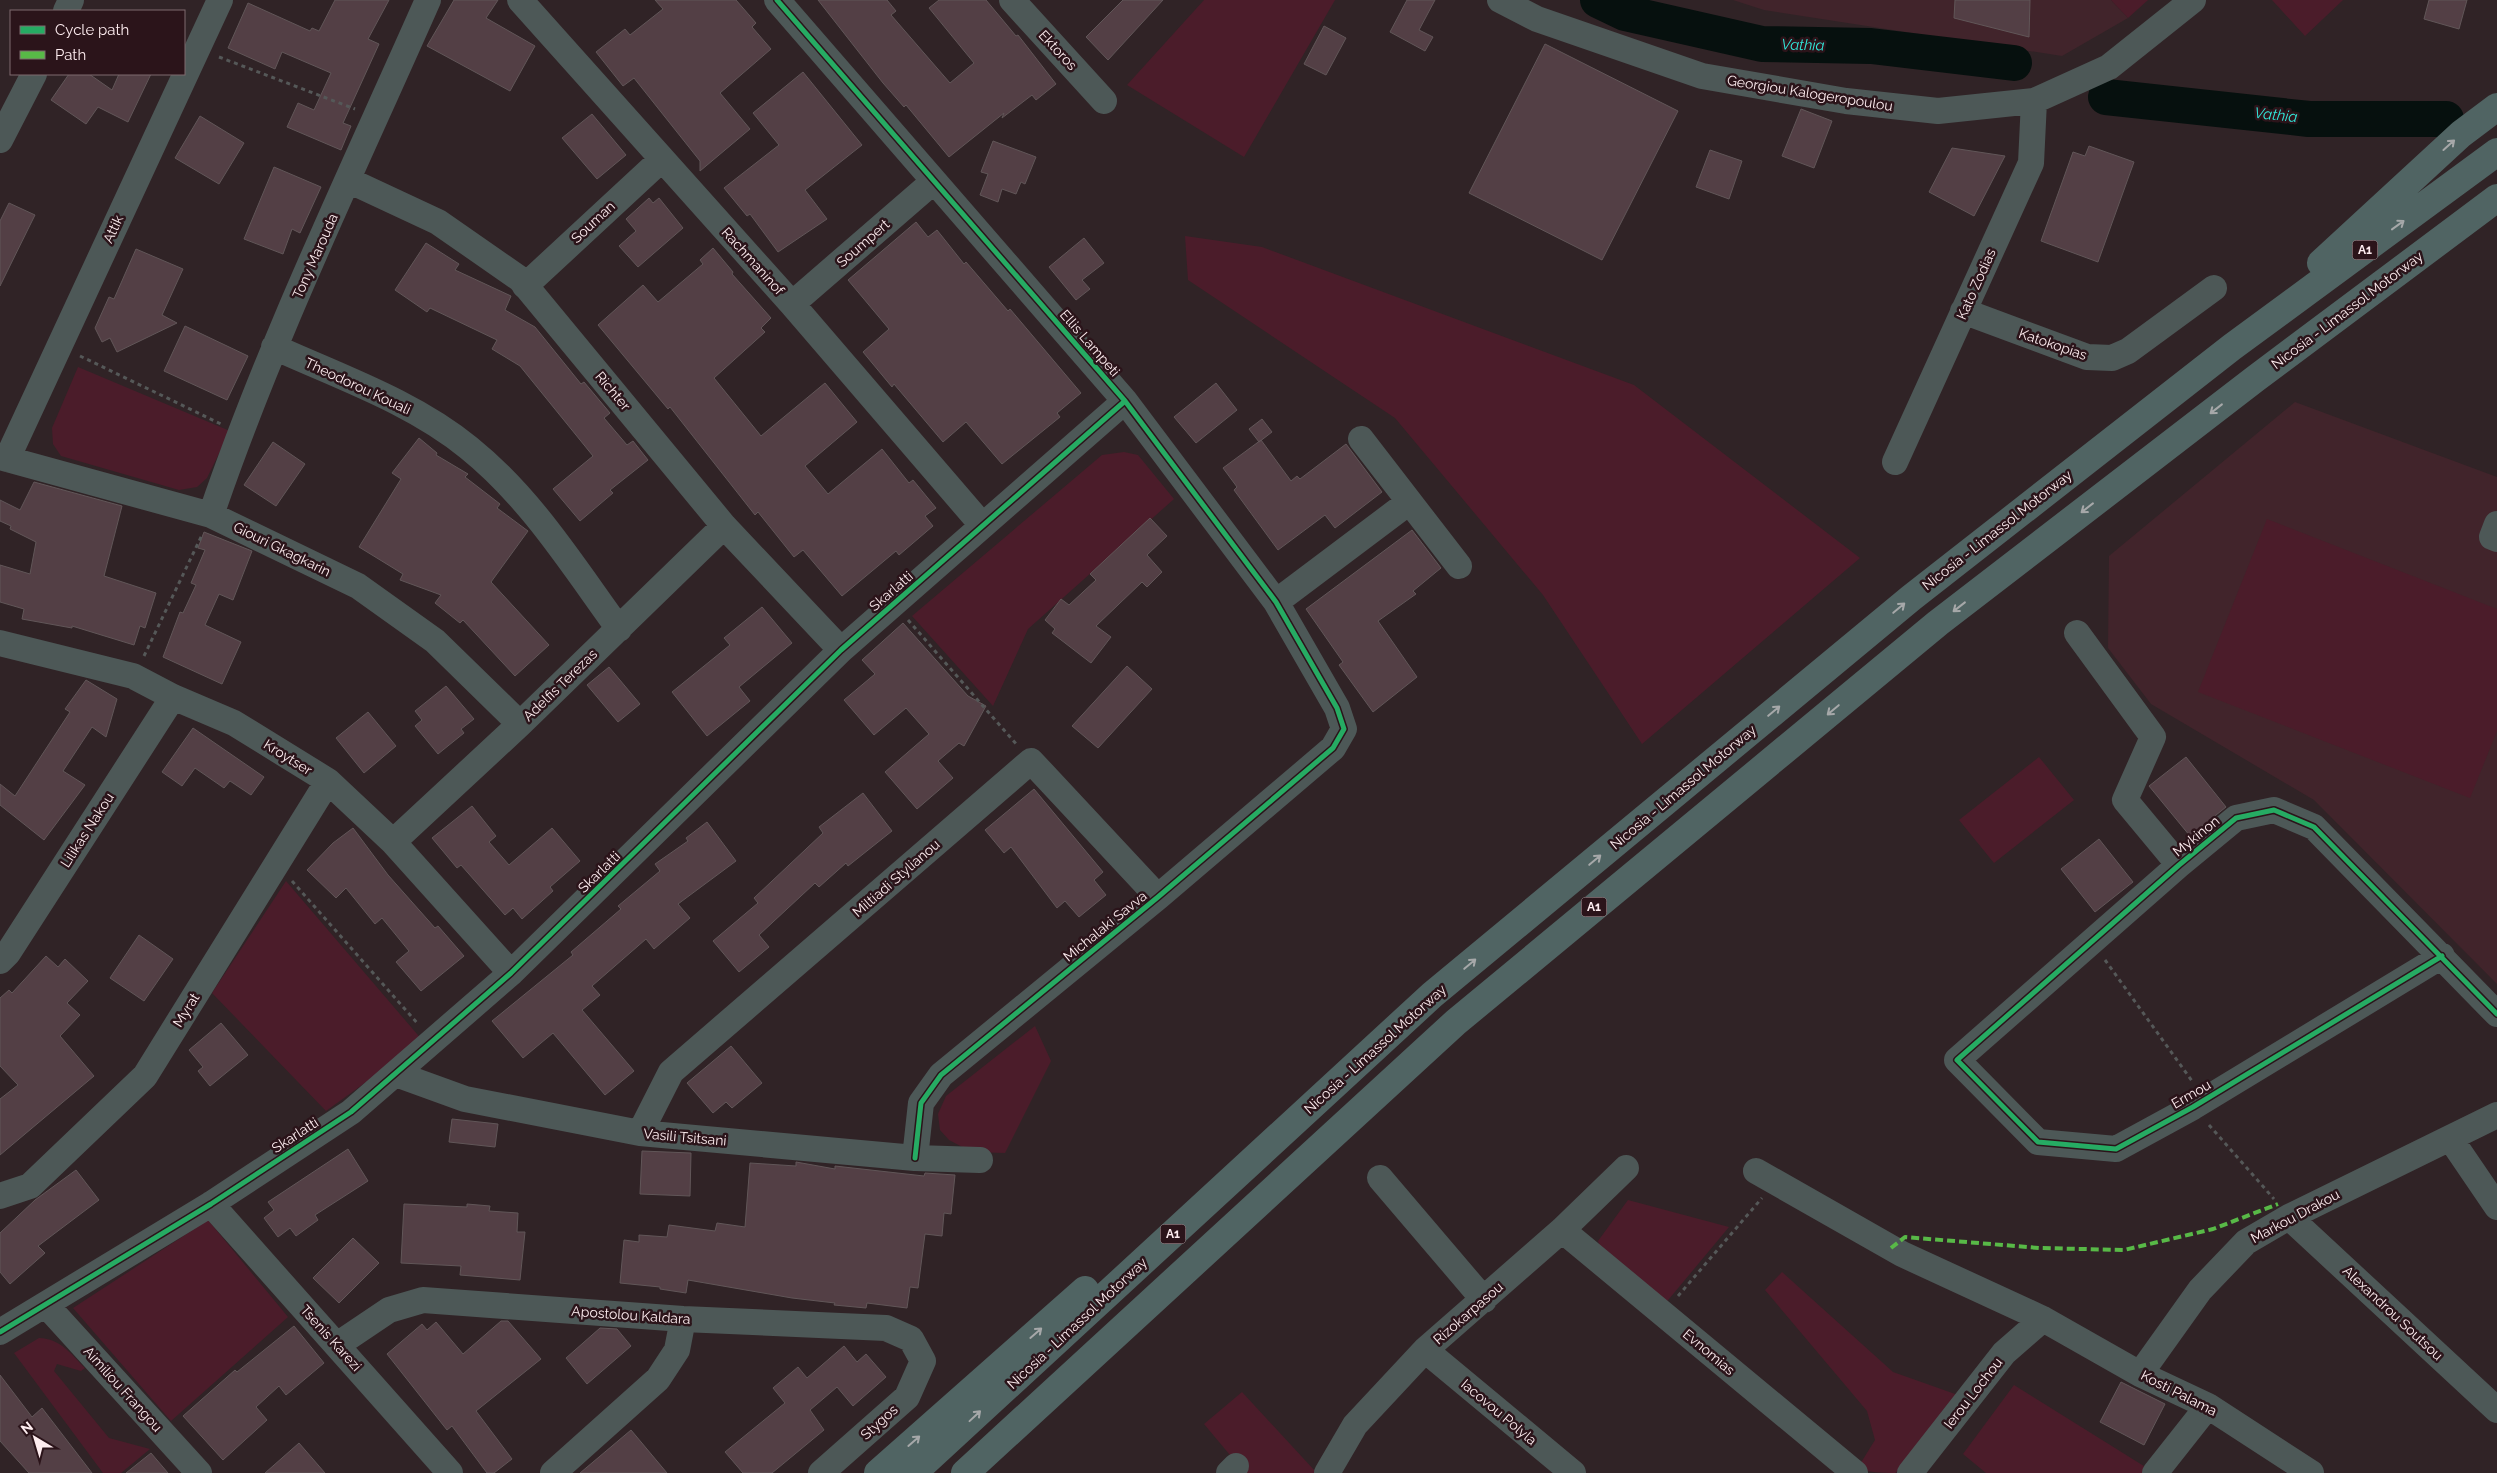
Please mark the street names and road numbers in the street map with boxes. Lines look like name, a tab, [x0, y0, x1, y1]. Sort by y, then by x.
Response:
street label: Ektoros	[1036, 27, 1081, 73]
street label: Georgiou Kalogeropoulou	[1726, 72, 1894, 114]
street label: Souman	[568, 198, 618, 246]
street label: Tony Marouda	[289, 211, 341, 301]
street label: Attik	[100, 212, 127, 246]
street label: Soumpert	[833, 216, 893, 270]
street label: Rachmaninof	[719, 224, 788, 299]
road number: A1	[2352, 240, 2378, 260]
street label: Kato Zodias	[1953, 246, 1999, 322]
street label: Nicosia - Limassol Motorway	[2268, 248, 2426, 372]
street label: Ellis Lampeti	[1057, 307, 1123, 379]
street label: Katokopias	[2017, 325, 2089, 363]
street label: Theodorou Kouali	[303, 354, 413, 418]
street label: Richter	[592, 368, 634, 414]
street label: Nicosia - Limassol Motorway	[1919, 466, 2075, 593]
street label: Giouri Gkagkarin	[231, 519, 333, 579]
street label: Skarlatti	[866, 568, 916, 614]
street label: Adelfis Terezas	[520, 646, 600, 724]
street label: Nicosia - Limassol Motorway	[1607, 721, 1759, 853]
street label: Kroytser	[261, 736, 315, 778]
street label: Lilikas Nakou	[57, 790, 117, 870]
street label: Mykinon	[2170, 812, 2222, 860]
street label: Miltiadi Stylianou	[849, 836, 943, 920]
street label: Skarlatti	[575, 848, 623, 896]
street label: Michalaki Savva	[1060, 888, 1150, 964]
road number: A1	[1582, 898, 1606, 916]
street label: Nicosia - Limassol Motorway	[1301, 981, 1449, 1117]
street label: Myrat	[169, 990, 203, 1030]
street label: Ermou	[2168, 1076, 2214, 1112]
street label: Skarlatti	[269, 1114, 321, 1156]
street label: Vasili Tsitsani	[643, 1125, 727, 1149]
street label: Markou Drakou	[2248, 1186, 2342, 1246]
road number: A1	[1160, 1224, 1186, 1244]
street label: Nicosia - Limassol Motorway	[1004, 1254, 1150, 1392]
street label: Alexandrou Soutsou	[2340, 1263, 2446, 1363]
street label: Rizokarpasou	[1430, 1278, 1506, 1348]
street label: Tsenis Karezi	[297, 1302, 365, 1374]
street label: Apostolou Kaldara	[571, 1303, 691, 1327]
street label: Evnomias	[1680, 1326, 1738, 1378]
street label: Aimiliou Frangou	[81, 1343, 165, 1435]
street label: Ierou Lochou	[1940, 1354, 2006, 1432]
street label: Kosti Palama	[2138, 1367, 2220, 1419]
street label: Iacovou Polyla	[1458, 1376, 1540, 1448]
street label: Stygos	[857, 1401, 901, 1443]

